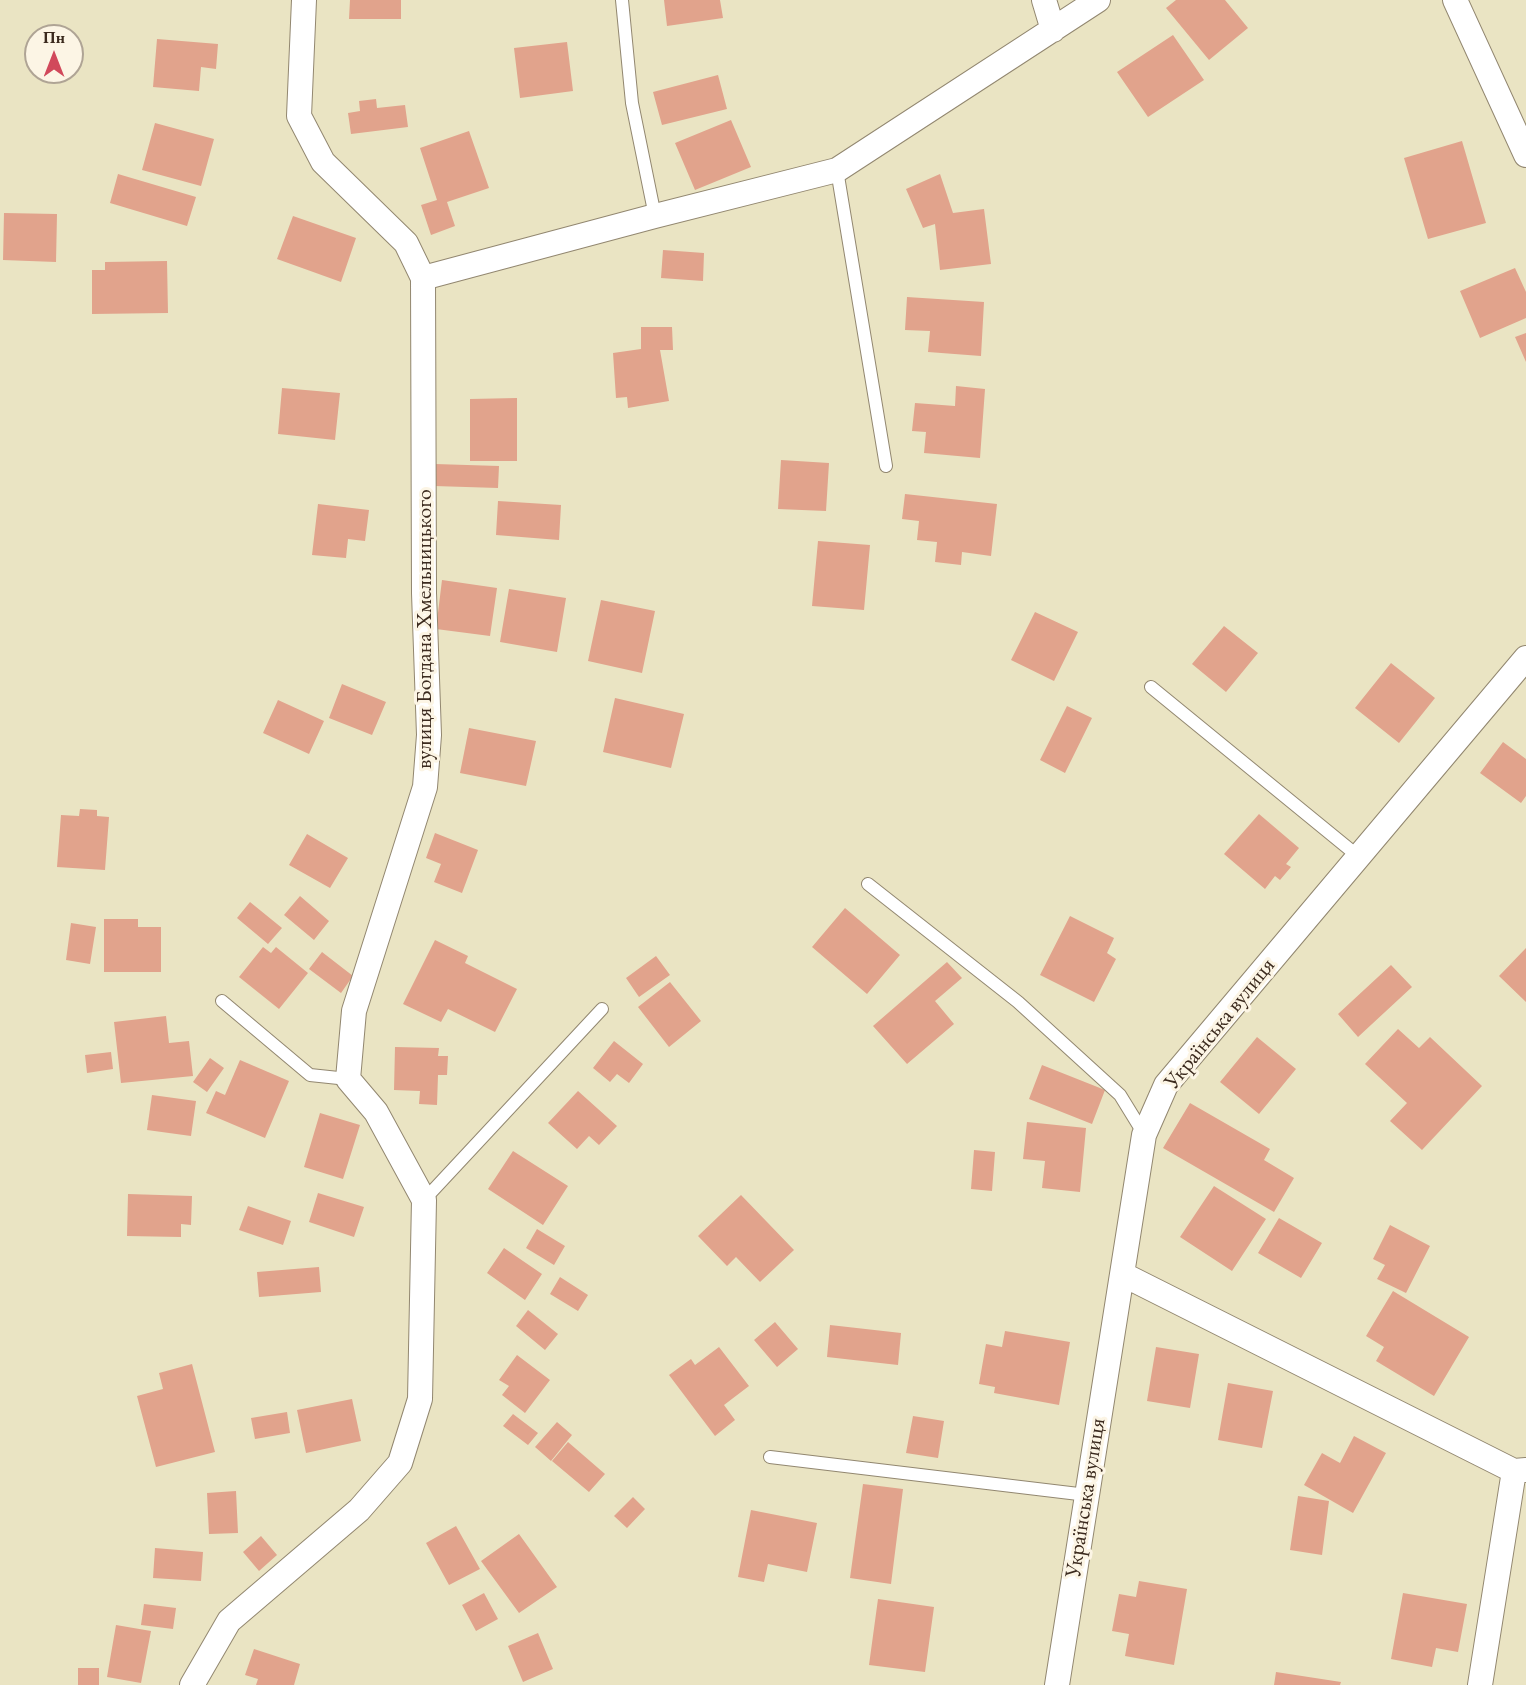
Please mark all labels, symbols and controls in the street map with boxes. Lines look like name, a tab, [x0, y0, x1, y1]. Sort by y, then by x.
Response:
north arrow	[24, 24, 84, 84]
text: Пн	[43, 27, 65, 48]
street label: вулиця Богдана Хмельницького	[412, 489, 438, 769]
street label: Українська вулиця	[1159, 953, 1281, 1095]
street label: Українська вулиця	[1060, 1416, 1112, 1580]

